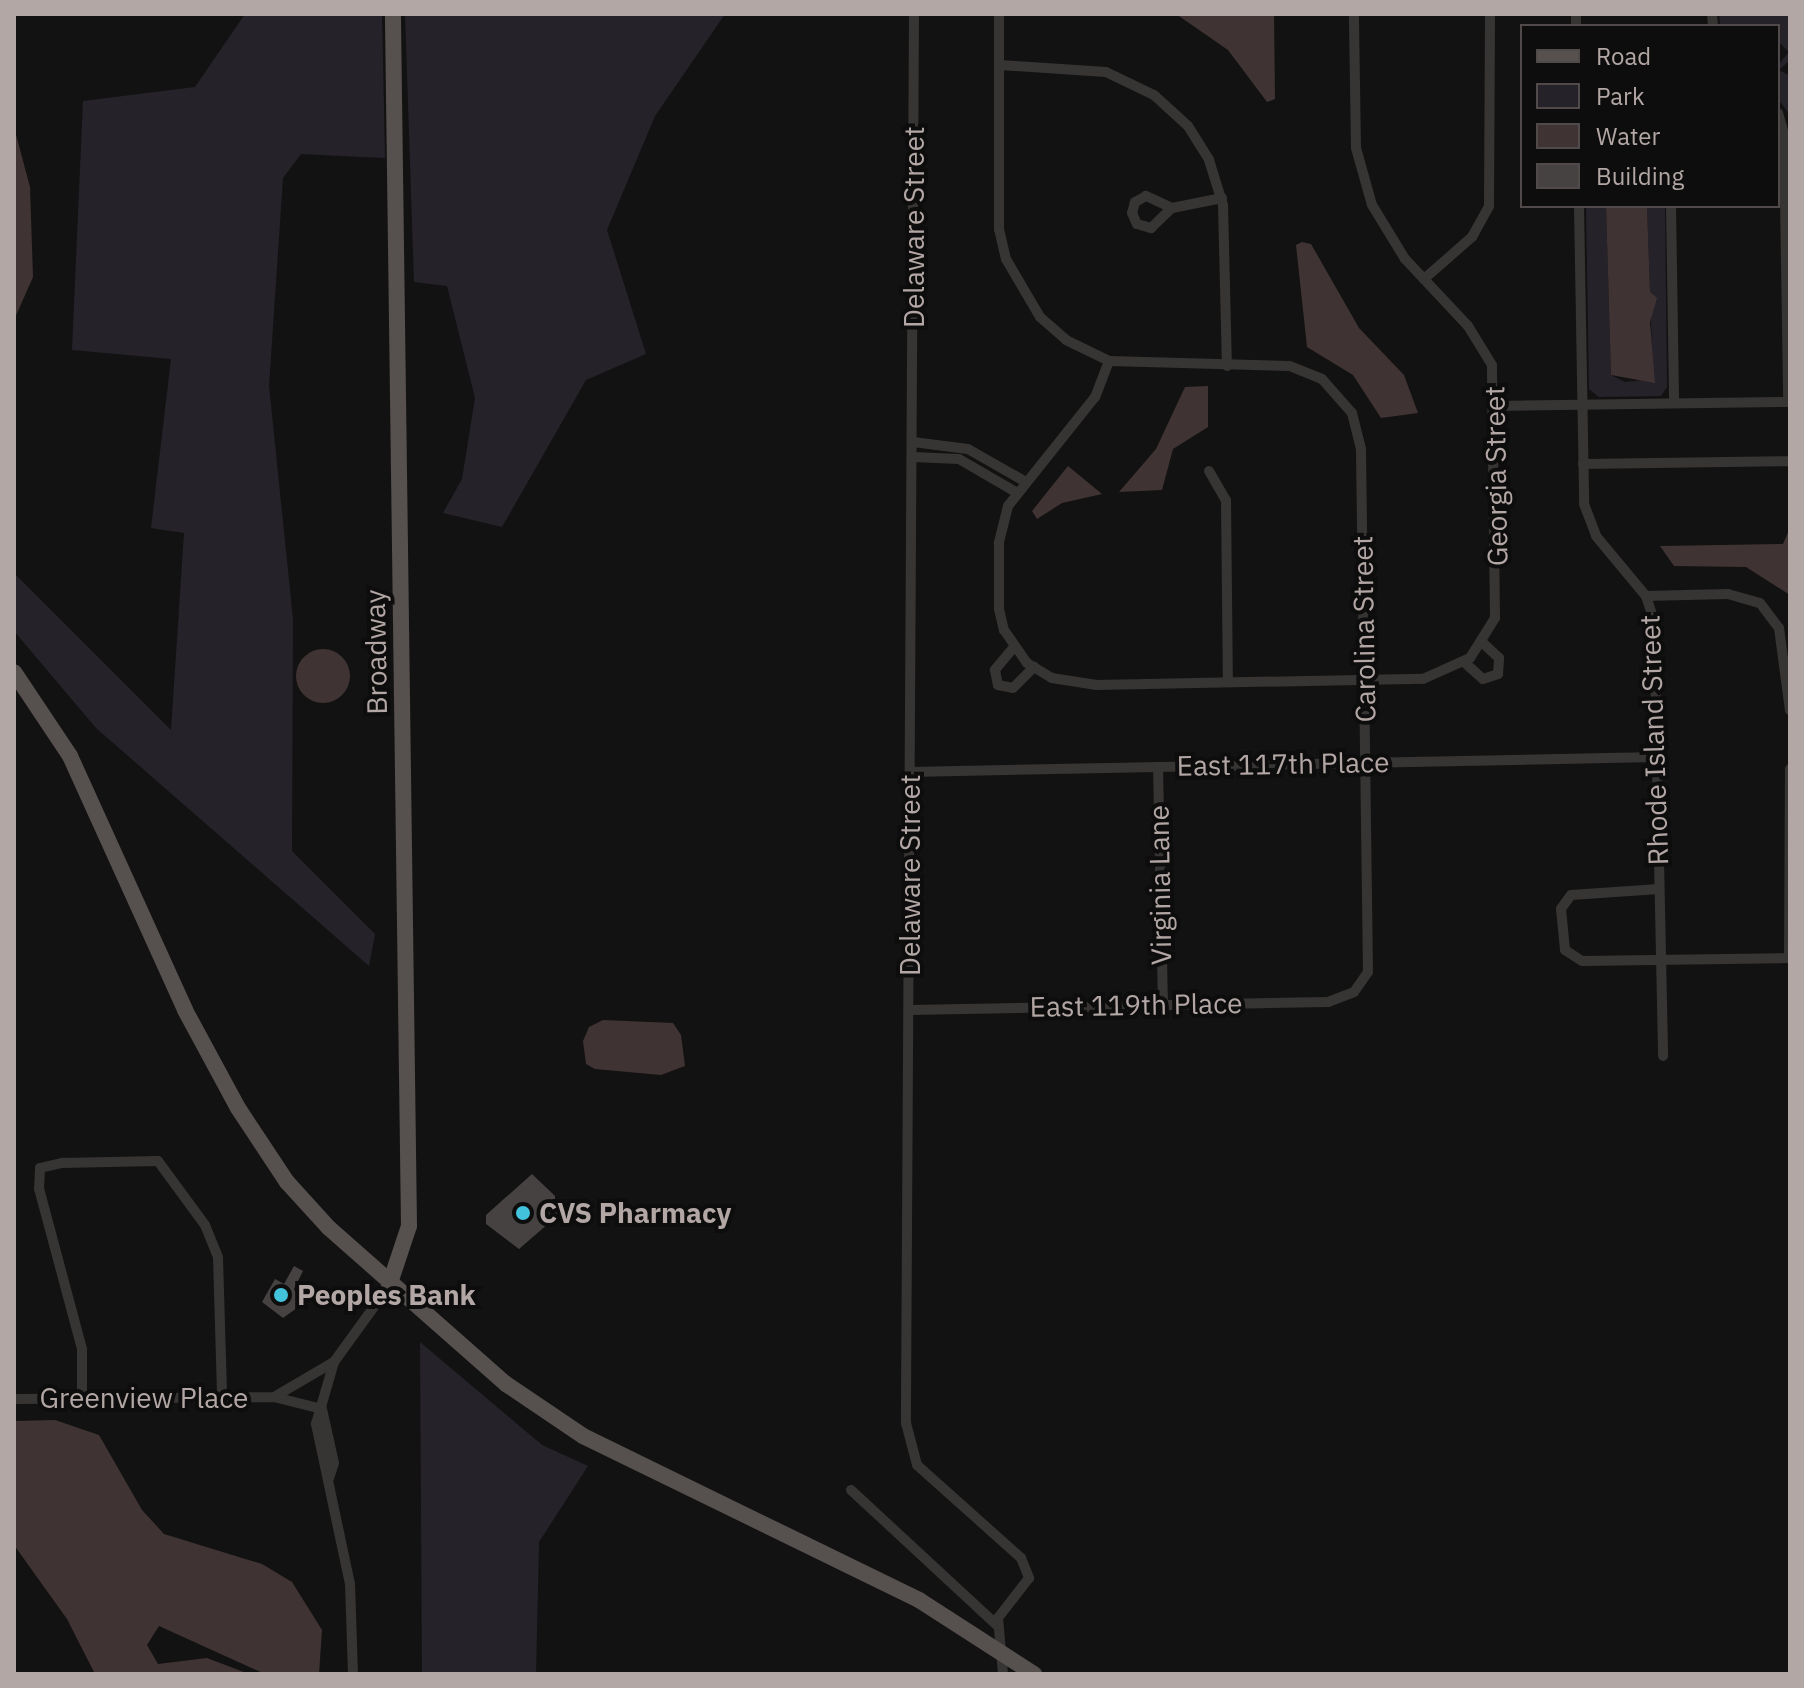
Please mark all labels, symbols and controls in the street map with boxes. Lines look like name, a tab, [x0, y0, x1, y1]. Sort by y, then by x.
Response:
legend	[1520, 24, 1780, 208]
text: Road	[1596, 40, 1651, 72]
text: Park	[1596, 80, 1645, 112]
text: Water	[1596, 120, 1660, 152]
street label: Delaware Street	[897, 126, 931, 328]
text: Building	[1596, 160, 1684, 192]
street label: Georgia Street	[1478, 386, 1514, 566]
street label: Carolina Street	[1346, 535, 1382, 723]
street label: Broadway	[358, 589, 394, 715]
street label: Rhode Island Street	[1633, 614, 1675, 866]
street label: East 117th Place	[1176, 745, 1390, 783]
street label: Delaware Street	[893, 774, 927, 976]
street label: Virginia Lane	[1142, 805, 1178, 965]
street label: East 119th Place	[1029, 986, 1243, 1024]
place label: CVS Pharmacy	[539, 1196, 731, 1230]
marker: CVS Pharmacy	[514, 1204, 532, 1222]
place label: Peoples Bank	[297, 1278, 476, 1312]
marker: Peoples Bank	[272, 1286, 290, 1304]
street label: Greenview Place	[40, 1381, 248, 1415]

